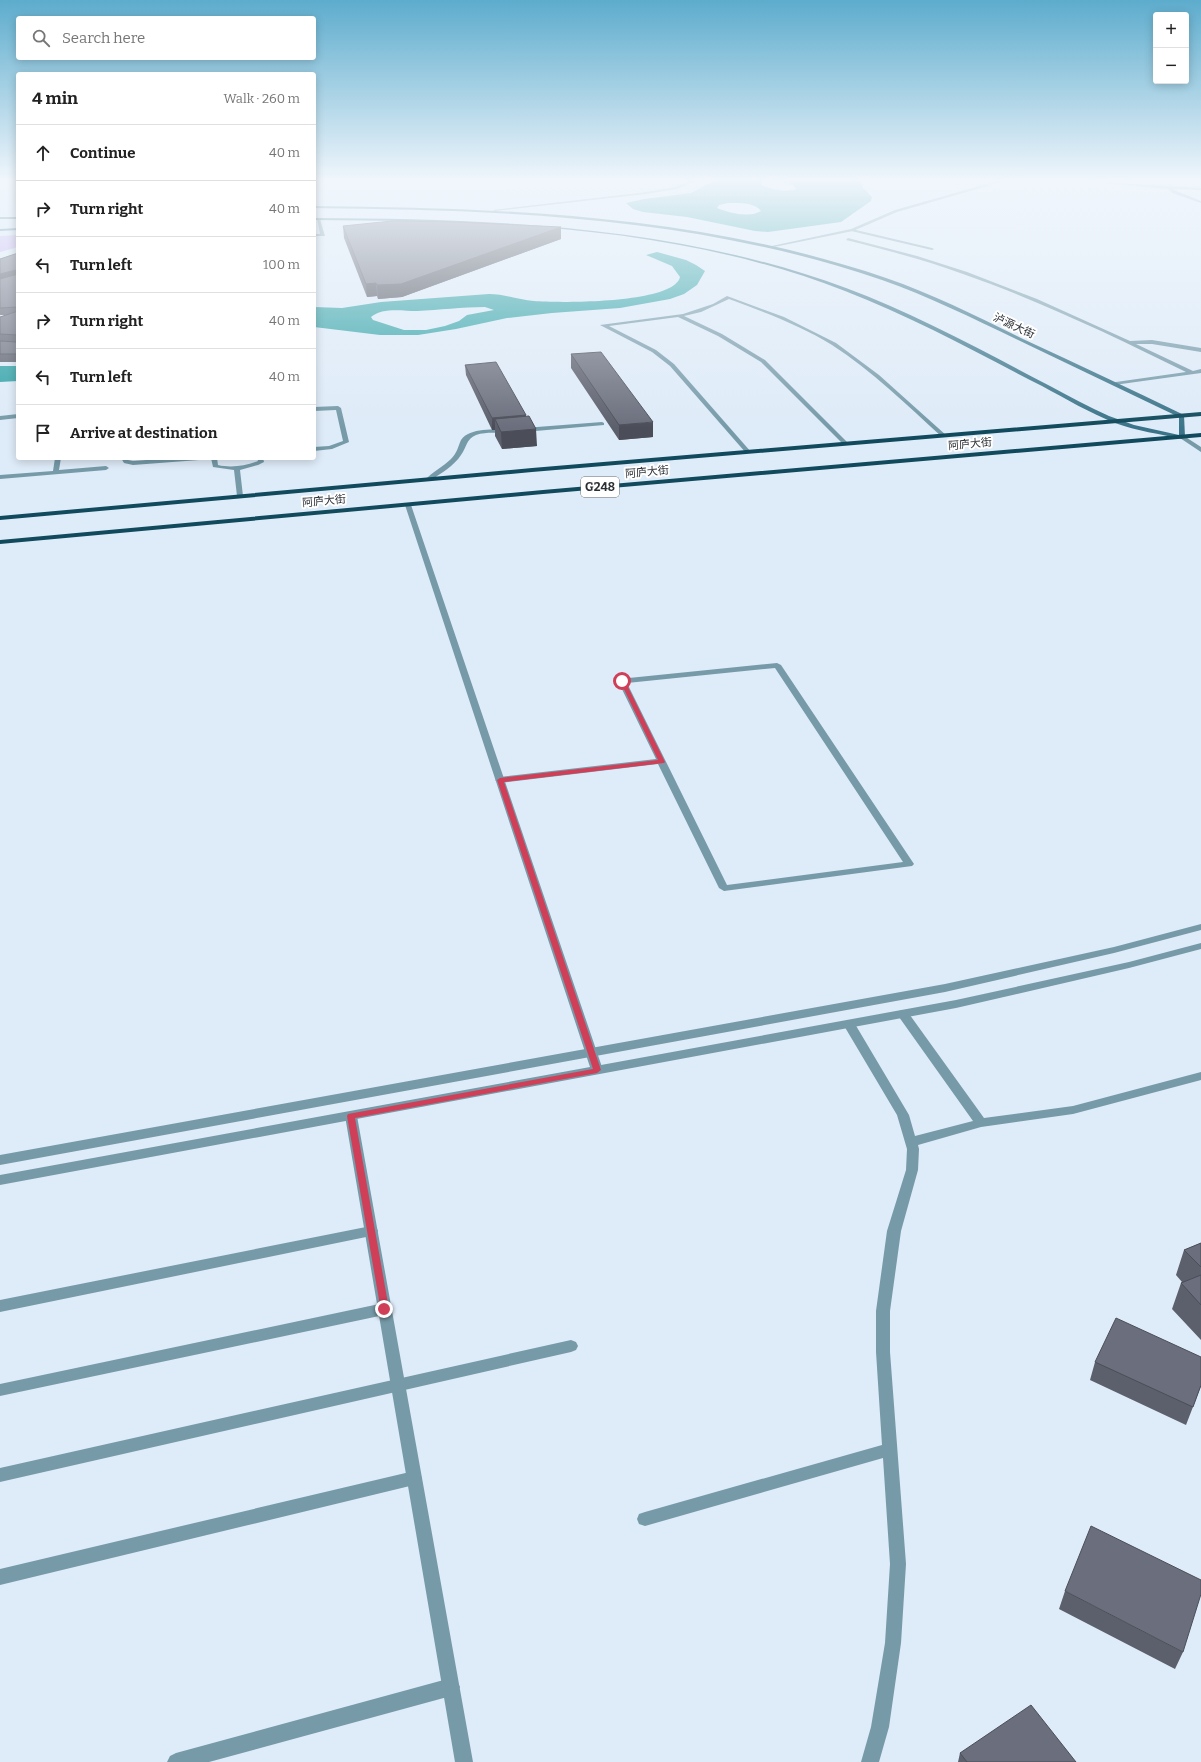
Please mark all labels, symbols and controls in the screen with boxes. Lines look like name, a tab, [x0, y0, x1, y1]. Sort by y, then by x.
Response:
map controls	[1153, 12, 1189, 84]
button: +	[1153, 12, 1189, 48]
search box	[16, 16, 316, 60]
icon: search	[30, 27, 52, 49]
text: Search here	[62, 29, 145, 47]
button: −	[1153, 48, 1189, 84]
text: 4 min	[32, 88, 78, 109]
text: Walk · 260 m	[224, 91, 300, 106]
icon: ahead	[32, 142, 54, 164]
text: Continue	[70, 144, 136, 162]
text: 40 m	[269, 145, 300, 160]
icon: right	[32, 198, 54, 220]
text: Turn right	[70, 200, 143, 218]
text: 40 m	[269, 201, 300, 216]
icon: left	[32, 254, 54, 276]
text: Turn left	[70, 256, 132, 274]
text: 100 m	[263, 257, 300, 272]
icon: right	[32, 310, 54, 332]
street label: 泸源大街	[991, 311, 1037, 341]
text: Turn right	[70, 312, 143, 330]
text: 40 m	[269, 313, 300, 328]
icon: left	[32, 366, 54, 388]
text: Turn left	[70, 368, 132, 386]
text: 40 m	[269, 369, 300, 384]
icon: arrive	[32, 422, 54, 444]
text: Arrive at destination	[70, 424, 217, 442]
street label: 阿庐大街	[948, 436, 992, 452]
street label: 阿庐大街	[625, 464, 669, 480]
road number: G248	[581, 477, 619, 497]
street label: 阿庐大街	[302, 493, 346, 509]
route start	[613, 672, 631, 690]
route end	[375, 1300, 393, 1318]

